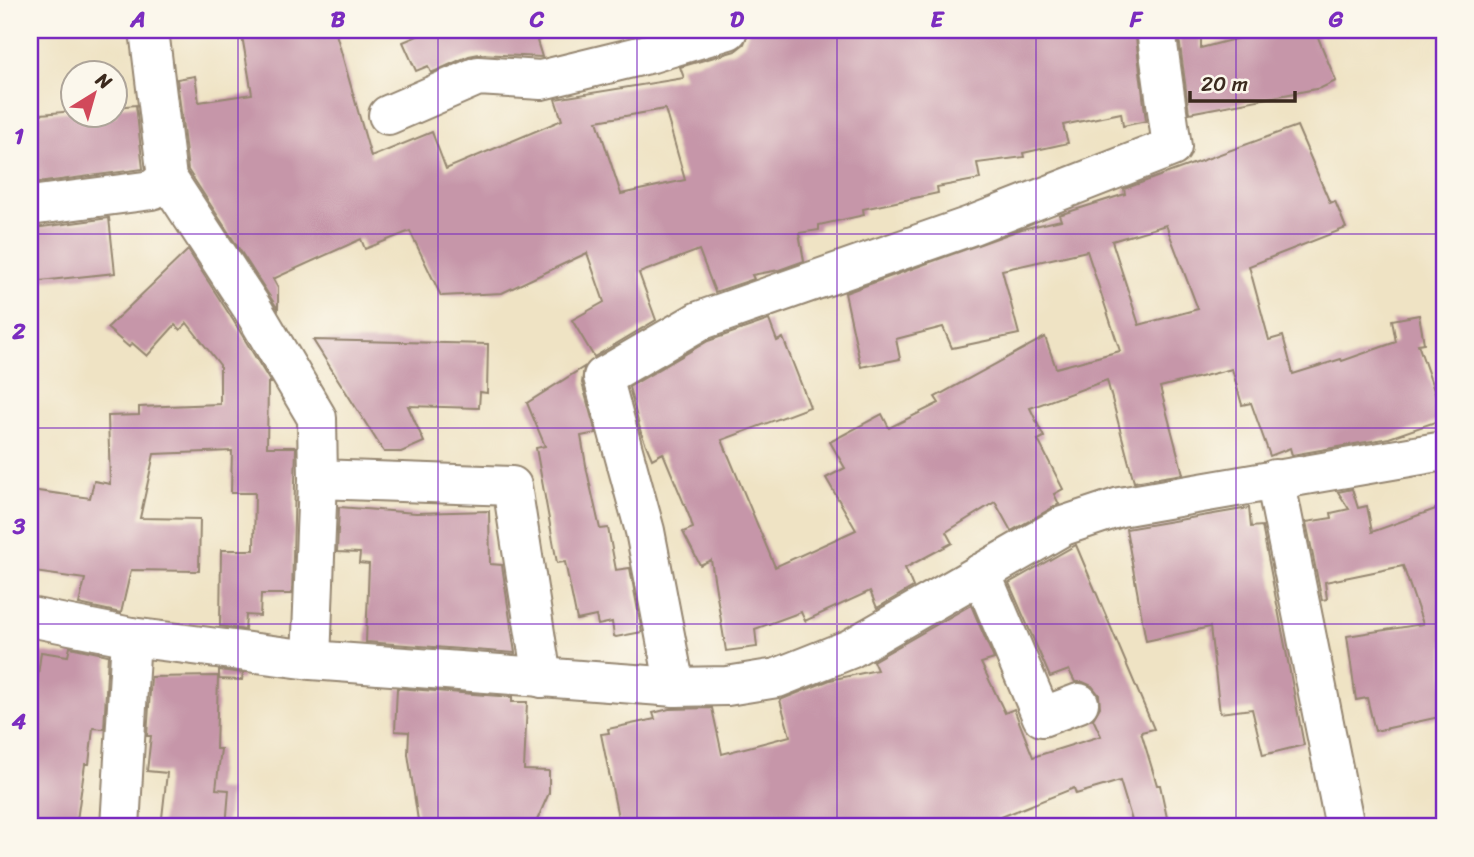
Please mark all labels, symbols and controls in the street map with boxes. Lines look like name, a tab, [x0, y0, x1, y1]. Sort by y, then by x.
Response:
text: A	[129, 0, 146, 40]
text: B	[331, 0, 346, 40]
text: C	[529, 0, 545, 40]
text: D	[730, 0, 745, 40]
text: E	[931, 0, 946, 40]
text: F	[1129, 0, 1144, 40]
text: G	[1328, 0, 1344, 40]
north arrow	[60, 60, 130, 130]
scale bar	[1190, 60, 1296, 104]
text: N	[88, 63, 120, 98]
text: 20 m	[1201, 65, 1248, 103]
text: 1	[14, 116, 24, 157]
text: 2	[11, 311, 26, 352]
text: 3	[12, 506, 26, 547]
text: 4	[11, 701, 27, 742]

